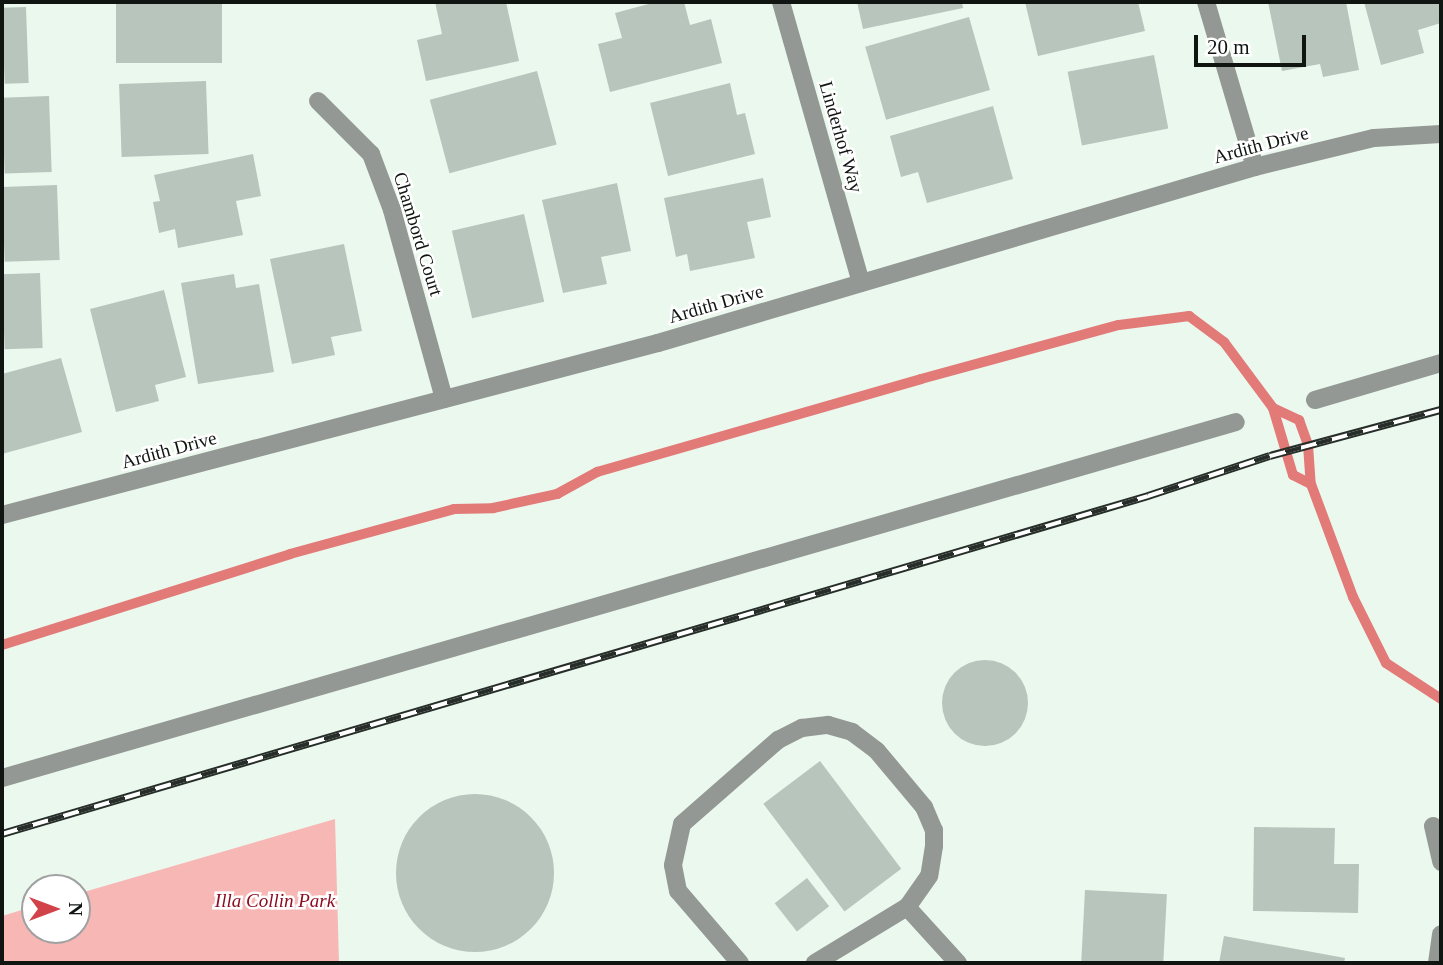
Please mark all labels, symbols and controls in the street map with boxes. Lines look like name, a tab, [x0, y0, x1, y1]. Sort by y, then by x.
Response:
scale bar	[1198, 21, 1310, 65]
text: 20 m	[1207, 35, 1250, 59]
street label: Linderhof Way	[814, 79, 868, 195]
street label: Ardith Drive	[1211, 121, 1311, 169]
street label: Chambord Court	[388, 169, 448, 299]
street label: Ardith Drive	[666, 280, 766, 328]
street label: Ardith Drive	[119, 426, 219, 474]
north arrow	[21, 874, 91, 944]
park label: Illa Collin Park	[215, 890, 335, 912]
text: N	[65, 902, 86, 916]

